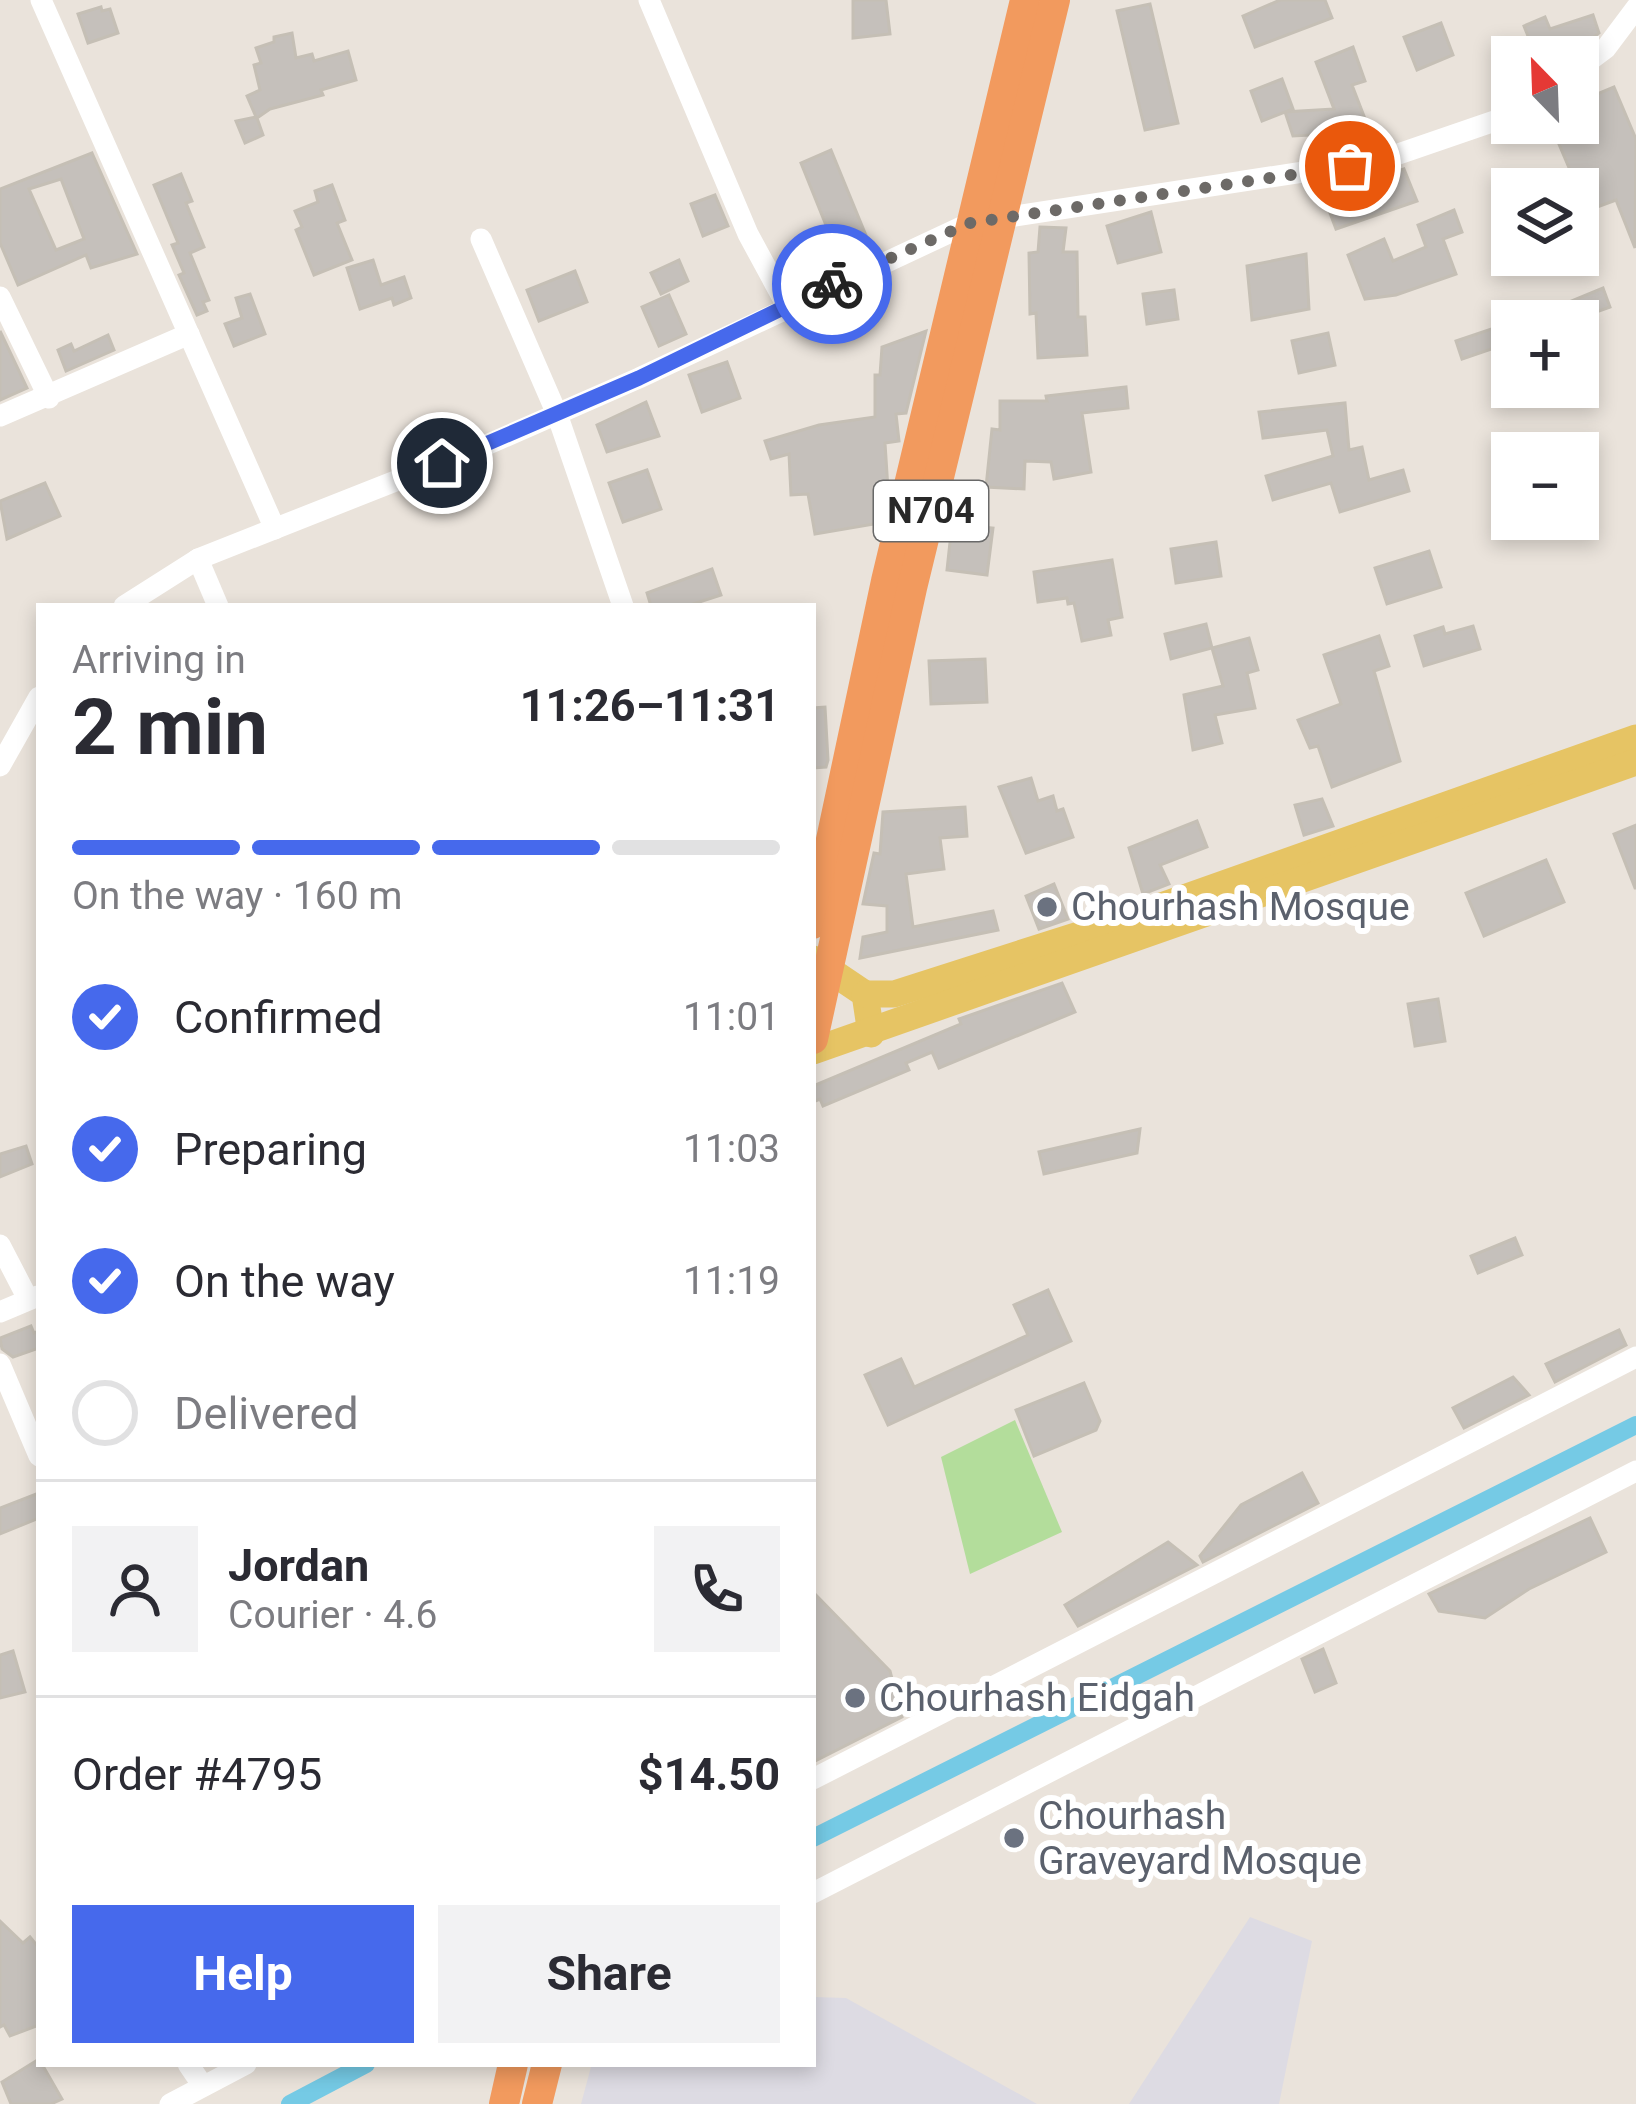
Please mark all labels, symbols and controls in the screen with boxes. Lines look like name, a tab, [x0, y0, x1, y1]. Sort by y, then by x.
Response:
north arrow	[1491, 36, 1599, 144]
map controls	[1491, 36, 1599, 540]
pin	[1299, 115, 1401, 217]
icon: bag	[1317, 133, 1383, 199]
button: layers	[1491, 168, 1599, 276]
courier	[772, 224, 892, 344]
icon: bike	[799, 251, 865, 317]
button: +	[1491, 300, 1599, 408]
pin	[391, 412, 493, 514]
icon: home	[409, 430, 475, 496]
button: −	[1491, 432, 1599, 540]
road number: N704	[874, 481, 988, 541]
text: Arriving in	[72, 637, 246, 683]
text: 11:26–11:31	[520, 679, 780, 732]
text: 2 min	[72, 682, 268, 773]
text: On the way · 160 m	[72, 873, 403, 919]
place label: Chourhash Mosque	[1071, 884, 1410, 930]
marker: Chourhash Mosque	[1034, 894, 1060, 920]
icon: check	[72, 984, 138, 1050]
text: Confirmed	[174, 991, 383, 1044]
text: 11:01	[683, 994, 780, 1040]
icon: check	[72, 1116, 138, 1182]
text: Preparing	[174, 1123, 367, 1176]
text: 11:03	[683, 1126, 780, 1172]
icon: check	[72, 1248, 138, 1314]
text: On the way	[174, 1255, 395, 1308]
text: 11:19	[683, 1258, 780, 1304]
text: Delivered	[174, 1387, 359, 1440]
button: person	[72, 1526, 198, 1652]
button: phone	[654, 1526, 780, 1652]
text: Jordan	[228, 1539, 369, 1592]
text: Courier · 4.6	[228, 1592, 437, 1638]
place label: Chourhash Eidgah	[879, 1675, 1195, 1721]
marker: Chourhash Eidgah	[842, 1685, 868, 1711]
text: Order #4795	[72, 1748, 322, 1801]
text: $14.50	[638, 1748, 780, 1801]
place label: Chourhash Graveyard Mosque	[1038, 1793, 1362, 1884]
marker: Chourhash Graveyard Mosque	[1001, 1825, 1027, 1851]
button: Help	[72, 1905, 414, 2043]
button: Share	[438, 1905, 780, 2043]

